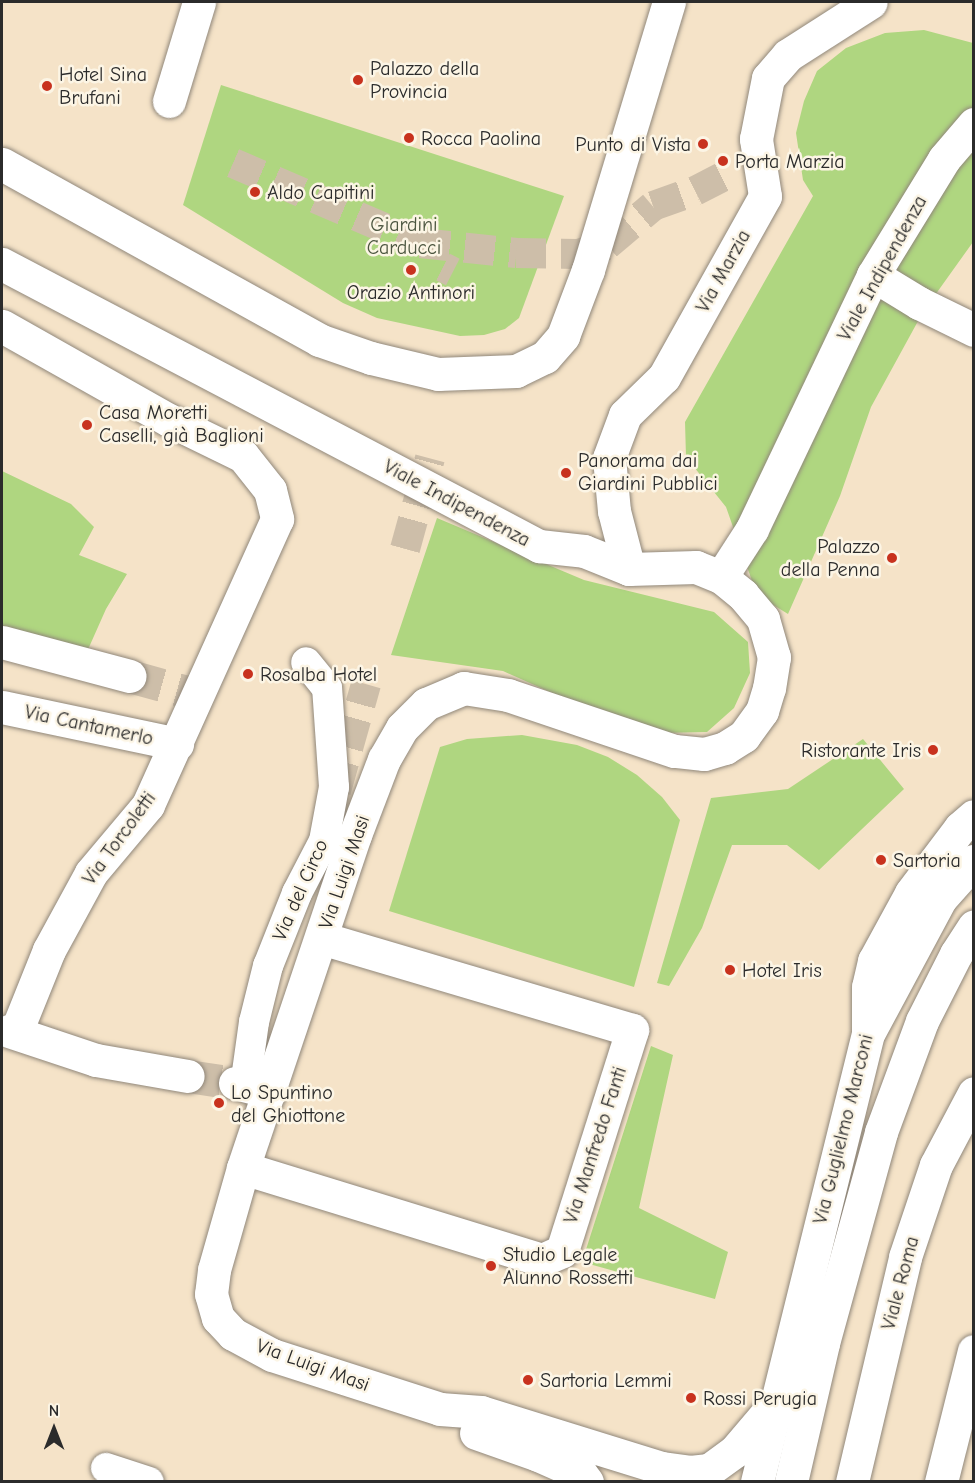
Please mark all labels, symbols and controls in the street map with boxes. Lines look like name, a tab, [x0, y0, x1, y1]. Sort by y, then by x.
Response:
place label: Palazzo della Provincia	[370, 56, 479, 103]
place label: Hotel Sina Brufani	[59, 62, 147, 109]
marker: Palazzo della Provincia	[351, 73, 365, 87]
marker: Hotel Sina Brufani	[40, 79, 54, 93]
place label: Rocca Paolina	[421, 126, 541, 150]
marker: Rocca Paolina	[402, 131, 416, 145]
place label: Punto di Vista	[575, 132, 691, 156]
marker: Punto di Vista	[696, 137, 710, 151]
place label: Porta Marzia	[735, 149, 845, 173]
marker: Porta Marzia	[716, 154, 730, 168]
place label: Aldo Capitini	[267, 180, 374, 204]
marker: Aldo Capitini	[248, 185, 262, 199]
street label: Viale Indipendenza	[832, 191, 932, 345]
park label: Giardini Carducci	[367, 212, 441, 259]
street label: Via Marzia	[690, 225, 756, 317]
marker: Orazio Antinori	[404, 263, 418, 277]
place label: Orazio Antinori	[347, 280, 475, 304]
place label: Casa Moretti Caselli, già Baglioni	[99, 401, 264, 448]
marker: Casa Moretti Caselli, già Baglioni	[80, 418, 94, 432]
place label: Panorama dai Giardini Pubblici	[578, 449, 718, 496]
street label: Viale Indipendenza	[380, 454, 534, 552]
marker: Panorama dai Giardini Pubblici	[559, 466, 573, 480]
place label: Palazzo della Penna	[781, 534, 880, 581]
marker: Palazzo della Penna	[885, 551, 899, 565]
place label: Rosalba Hotel	[260, 662, 377, 686]
marker: Rosalba Hotel	[241, 667, 255, 681]
street label: Via Cantamerlo	[23, 700, 155, 750]
place label: Ristorante Iris	[801, 738, 921, 762]
marker: Ristorante Iris	[926, 743, 940, 757]
street label: Via Torcoletti	[77, 787, 161, 889]
street label: Via Luigi Masi	[313, 812, 375, 932]
street label: Via del Circo	[267, 836, 333, 944]
place label: Sartoria	[893, 848, 961, 872]
marker: Sartoria	[874, 853, 888, 867]
place label: Hotel Iris	[742, 958, 822, 982]
marker: Hotel Iris	[723, 963, 737, 977]
street label: Via Guglielmo Marconi	[808, 1032, 878, 1226]
street label: Via Manfredo Fanti	[558, 1064, 632, 1226]
place label: Lo Spuntino del Ghiottone	[231, 1080, 345, 1127]
marker: Lo Spuntino del Ghiottone	[212, 1096, 226, 1110]
street label: Viale Roma	[876, 1234, 924, 1332]
place label: Studio Legale Alunno Rossetti	[503, 1242, 633, 1289]
marker: Studio Legale Alunno Rossetti	[484, 1259, 498, 1273]
street label: Via Luigi Masi	[253, 1333, 373, 1397]
place label: Sartoria Lemmi	[540, 1368, 672, 1392]
marker: Sartoria Lemmi	[521, 1373, 535, 1387]
place label: Rossi Perugia	[703, 1386, 817, 1410]
marker: Rossi Perugia	[684, 1391, 698, 1405]
north arrow	[24, 1399, 84, 1459]
text: N	[49, 1402, 59, 1420]

